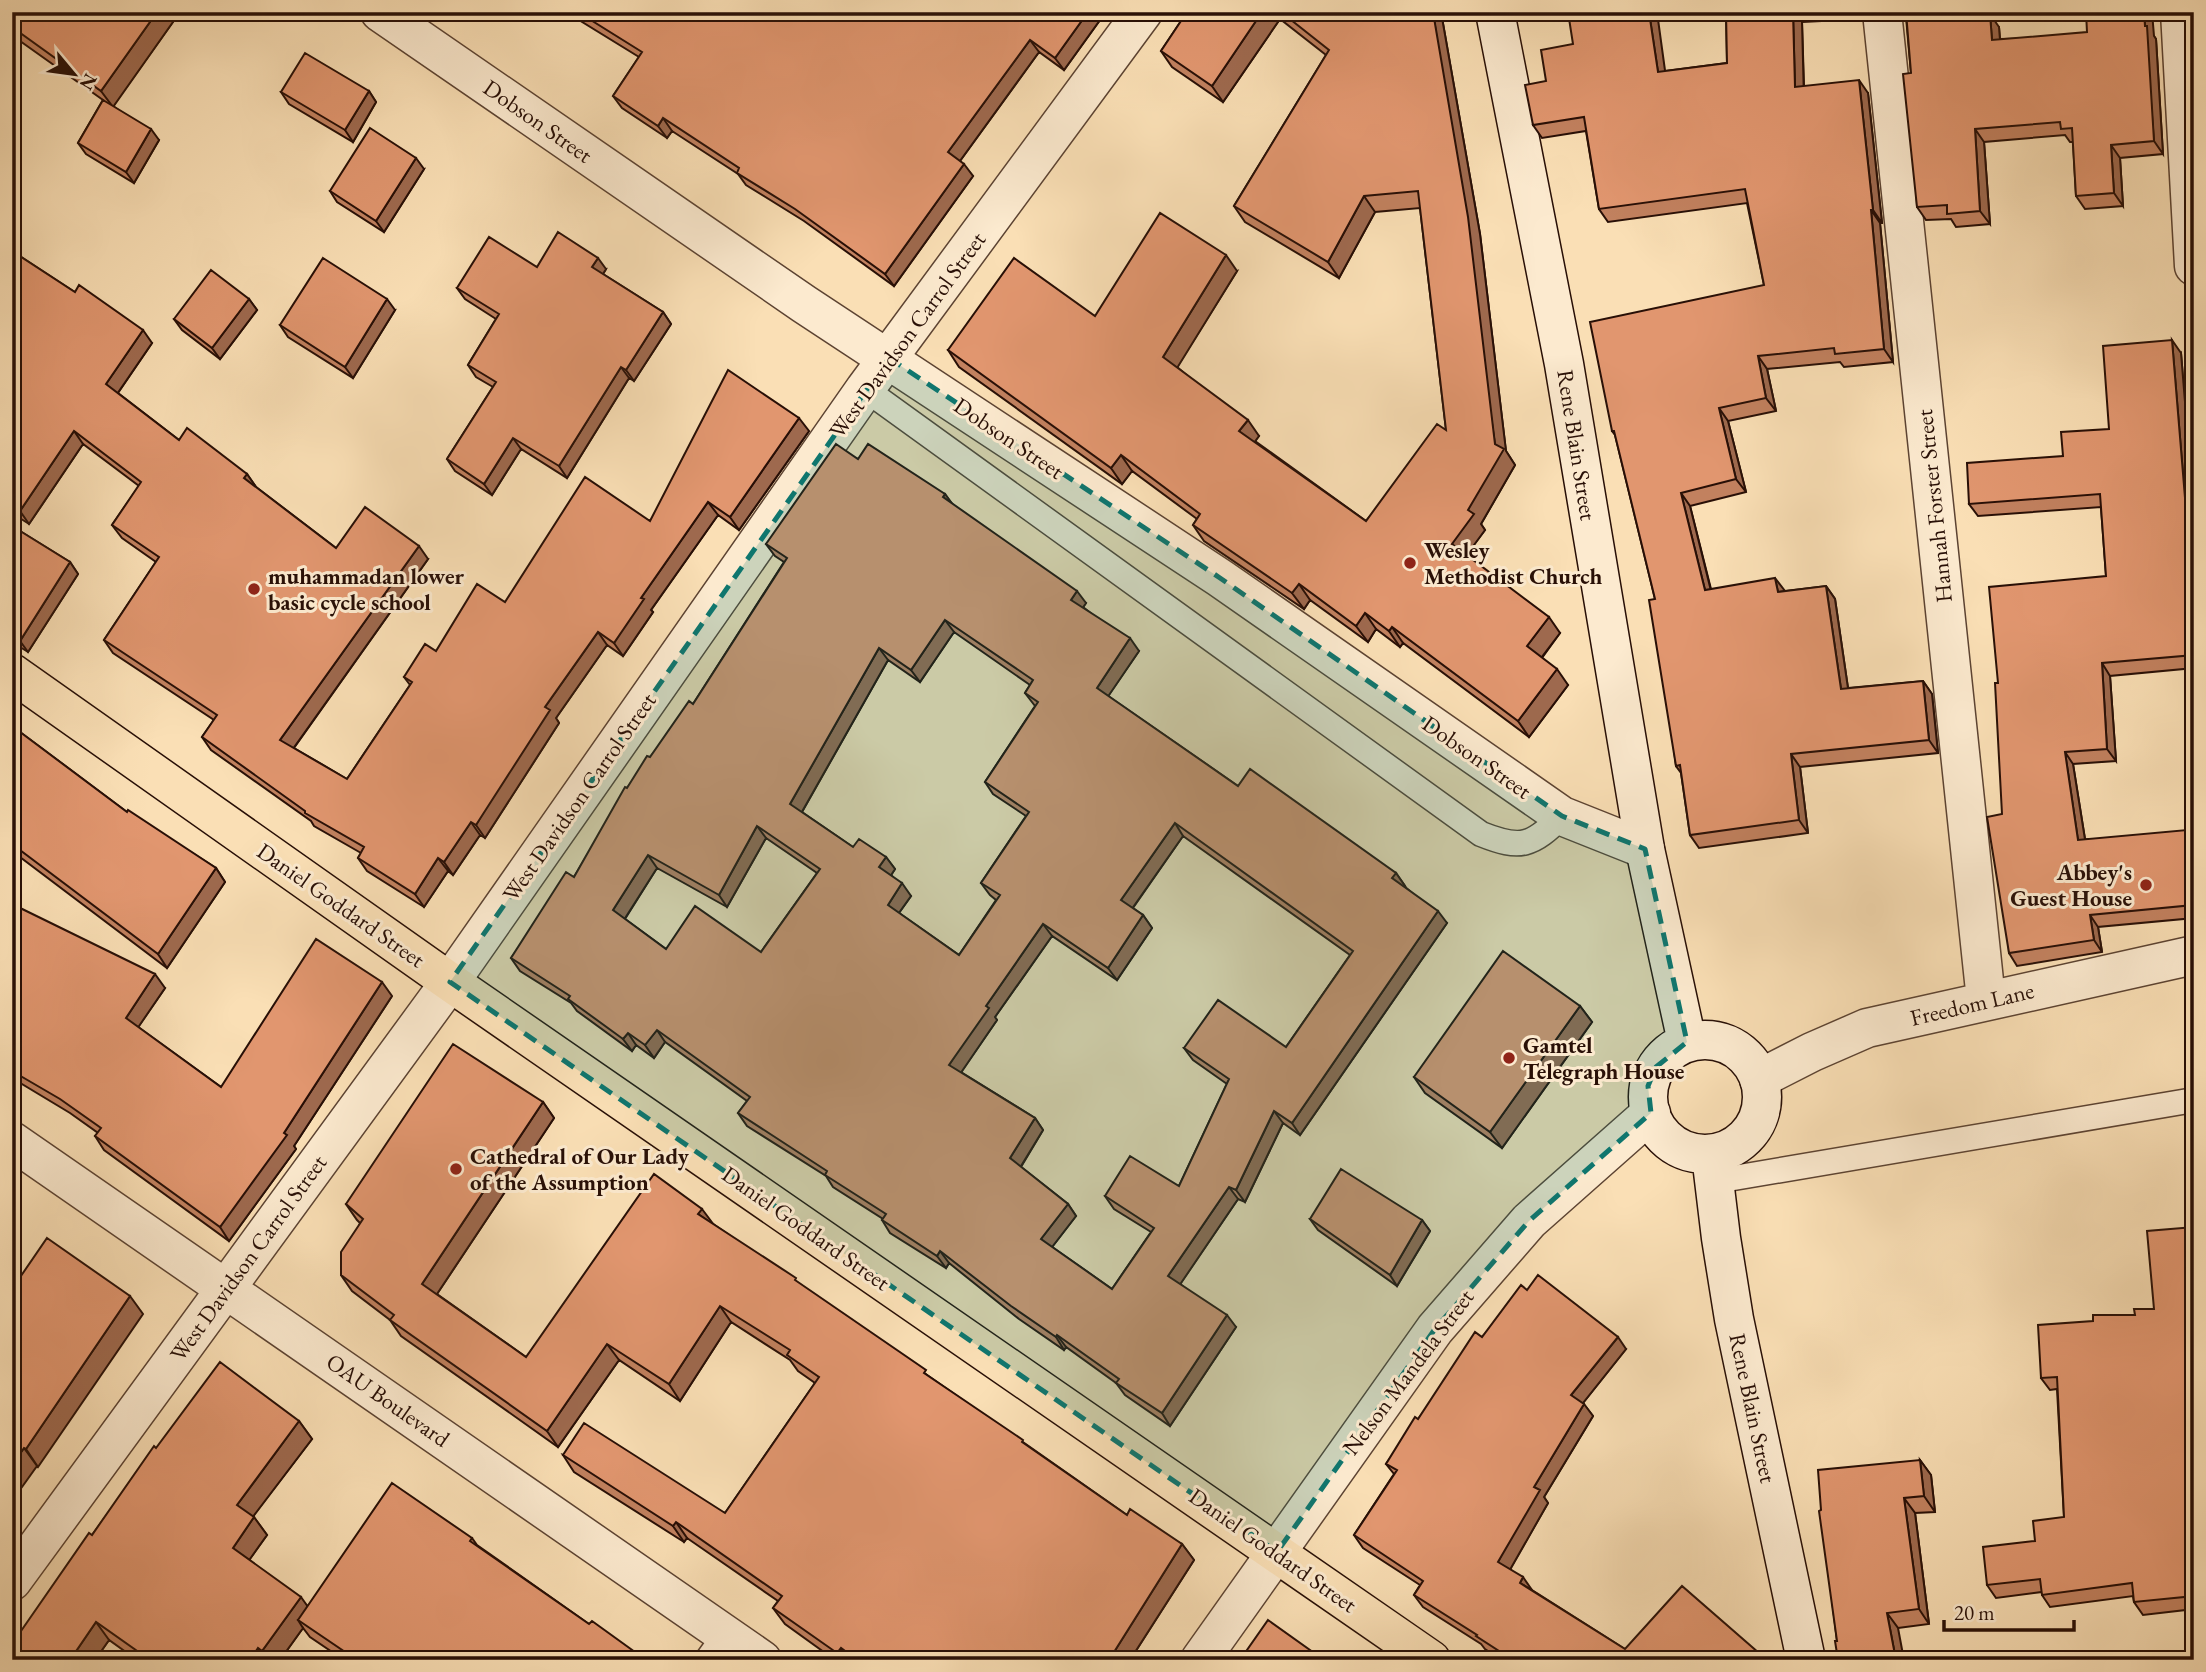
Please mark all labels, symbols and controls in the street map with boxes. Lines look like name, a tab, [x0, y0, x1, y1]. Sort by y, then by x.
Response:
north arrow	[38, 38, 108, 108]
text: N	[73, 69, 103, 95]
street label: Dobson Street	[478, 72, 599, 170]
street label: West Davidson Carrol Street	[822, 225, 993, 444]
street label: Rene Blain Street	[1550, 367, 1604, 523]
street label: Dobson Street	[948, 390, 1071, 486]
street label: Hannah Forster Street	[1909, 407, 1959, 604]
place label: Wesley Methodist Church	[1424, 535, 1602, 591]
marker: Wesley Methodist Church	[1402, 555, 1418, 571]
place label: muhammadan lower basic cycle school	[268, 561, 465, 617]
marker: muhammadan lower basic cycle school	[246, 581, 262, 597]
street label: West Davidson Carrol Street	[495, 686, 663, 907]
street label: Dobson Street	[1417, 708, 1538, 806]
street label: Daniel Goddard Street	[251, 836, 432, 975]
place label: Abbey's Guest House	[2010, 857, 2132, 913]
marker: Abbey's Guest House	[2138, 877, 2154, 893]
street label: Freedom Lane	[1907, 975, 2037, 1033]
place label: Gamtel Telegraph House	[1523, 1030, 1685, 1086]
marker: Gamtel Telegraph House	[1501, 1050, 1517, 1066]
place label: Cathedral of Our Lady of the Assumption	[470, 1141, 690, 1197]
street label: West Davidson Carrol Street	[163, 1148, 334, 1367]
street label: Daniel Goddard Street	[716, 1159, 897, 1298]
marker: Cathedral of Our Lady of the Assumption	[448, 1161, 464, 1177]
street label: Nelson Mandela Street	[1336, 1282, 1481, 1461]
street label: Rene Blain Street	[1723, 1330, 1784, 1486]
street label: OAU Boulevard	[320, 1346, 456, 1454]
street label: Daniel Goddard Street	[1183, 1481, 1364, 1620]
scale bar	[1944, 1588, 2073, 1632]
text: 20 m	[1954, 1599, 1995, 1626]

